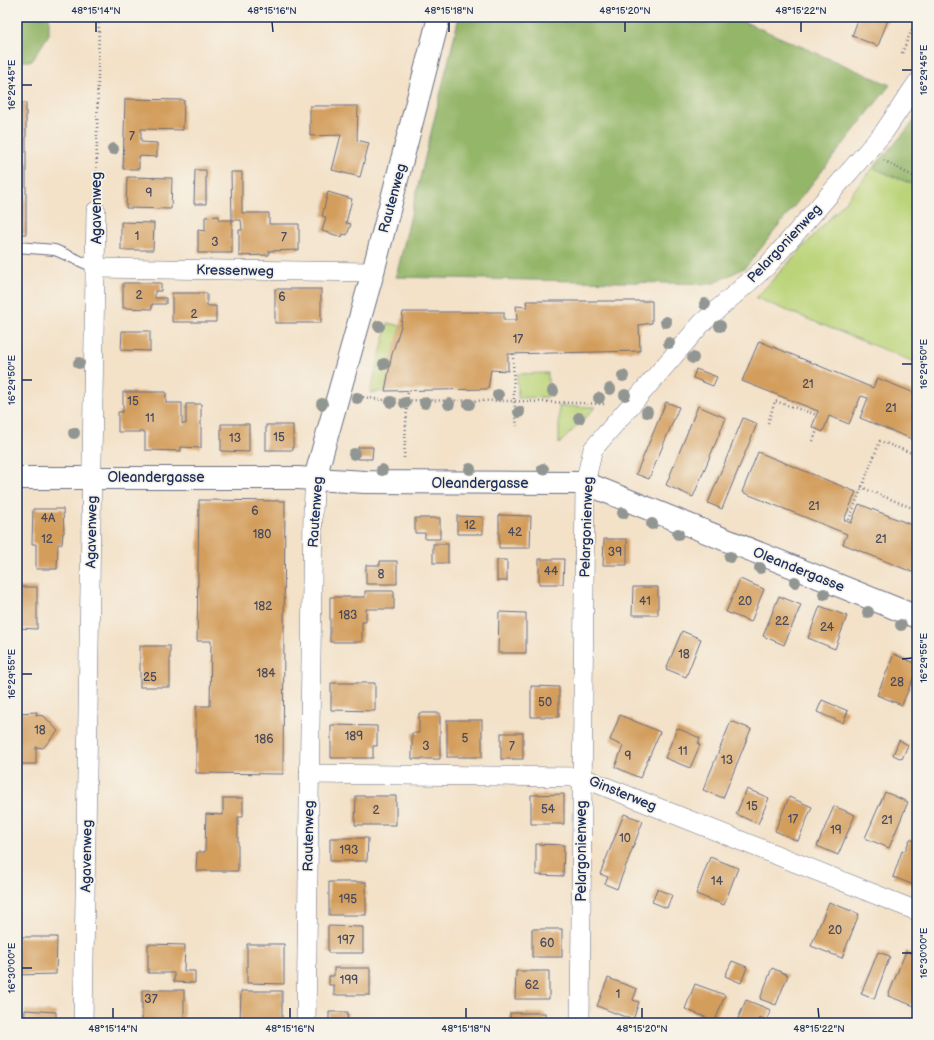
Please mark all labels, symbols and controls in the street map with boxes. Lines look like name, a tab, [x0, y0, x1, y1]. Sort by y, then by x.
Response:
text: 48°15'14"N	[71, 5, 121, 17]
text: 48°15'16"N	[247, 5, 297, 17]
text: 48°15'18"N	[424, 5, 474, 17]
text: 48°15'20"N	[599, 5, 651, 17]
text: 48°15'22"N	[775, 5, 827, 17]
text: 16°29'45"E	[918, 44, 930, 95]
text: 16°29'45"E	[6, 59, 18, 110]
house number: 7	[129, 129, 135, 144]
street label: Rautenweg	[375, 161, 410, 235]
street label: Agavenweg	[88, 172, 105, 244]
house number: 9	[146, 186, 153, 201]
street label: Pelargonienweg	[744, 201, 825, 286]
house number: 1	[135, 229, 139, 244]
house number: 7	[281, 230, 287, 245]
house number: 3	[211, 235, 219, 250]
street label: Kressenweg	[196, 261, 274, 280]
house number: 2	[135, 288, 143, 303]
house number: 6	[278, 290, 286, 305]
house number: 2	[190, 307, 198, 322]
house number: 17	[513, 332, 523, 347]
text: 16°29'50"E	[918, 338, 930, 389]
text: 16°29'50"E	[6, 354, 18, 405]
house number: 21	[802, 377, 814, 392]
house number: 15	[127, 394, 139, 409]
house number: 21	[885, 401, 897, 416]
house number: 11	[145, 411, 155, 426]
house number: 15	[273, 430, 285, 445]
house number: 13	[229, 431, 241, 446]
street label: Oleandergasse	[107, 469, 205, 486]
street label: Oleandergasse	[431, 475, 529, 492]
street label: Rautenweg	[305, 476, 326, 548]
street label: Pelargonienweg	[576, 476, 597, 578]
street label: Agavenweg	[82, 496, 101, 568]
house number: 21	[808, 499, 820, 514]
house number: 6	[251, 504, 259, 519]
house number: 4A	[41, 511, 56, 526]
house number: 12	[464, 518, 476, 533]
house number: 42	[508, 525, 522, 540]
house number: 180	[253, 527, 271, 542]
house number: 12	[41, 532, 53, 547]
house number: 21	[875, 532, 887, 547]
street label: Oleandergasse	[751, 543, 847, 596]
house number: 39	[608, 545, 622, 560]
house number: 44	[544, 564, 559, 579]
house number: 8	[378, 567, 385, 582]
house number: 41	[639, 594, 651, 609]
house number: 20	[738, 594, 752, 609]
house number: 182	[254, 599, 272, 614]
house number: 183	[338, 608, 358, 623]
house number: 22	[775, 614, 789, 629]
house number: 24	[820, 620, 835, 635]
text: 16°29'55"E	[918, 633, 930, 683]
house number: 18	[678, 647, 690, 662]
text: 16°29'55"E	[6, 649, 18, 699]
house number: 184	[257, 666, 276, 681]
house number: 25	[143, 670, 157, 685]
house number: 28	[890, 675, 904, 690]
house number: 50	[538, 695, 552, 710]
house number: 18	[34, 723, 46, 738]
house number: 189	[345, 729, 363, 744]
house number: 5	[462, 731, 469, 746]
house number: 186	[255, 732, 273, 747]
house number: 3	[422, 739, 430, 754]
house number: 7	[509, 739, 515, 754]
house number: 11	[678, 744, 688, 759]
house number: 9	[625, 749, 632, 764]
house number: 13	[721, 753, 733, 768]
street label: Ginsterweg	[586, 772, 659, 815]
house number: 15	[746, 799, 758, 814]
street label: Rautenweg	[299, 800, 318, 872]
street label: Pelargonienweg	[573, 800, 590, 902]
house number: 54	[541, 802, 556, 817]
house number: 2	[372, 803, 380, 818]
house number: 17	[788, 812, 798, 827]
house number: 21	[881, 813, 893, 828]
street label: Agavenweg	[77, 820, 96, 892]
house number: 19	[830, 823, 842, 838]
house number: 10	[619, 831, 631, 846]
house number: 193	[340, 843, 358, 858]
house number: 14	[711, 874, 724, 889]
house number: 195	[339, 892, 357, 907]
house number: 20	[828, 923, 842, 938]
text: 16°30'00"E	[918, 927, 930, 978]
house number: 197	[337, 933, 355, 948]
house number: 60	[540, 936, 554, 951]
text: 16°30'00"E	[6, 942, 18, 993]
house number: 199	[340, 973, 358, 988]
house number: 62	[525, 978, 539, 993]
house number: 1	[616, 987, 620, 1002]
house number: 37	[144, 992, 158, 1007]
text: 48°15'14"N	[88, 1023, 138, 1035]
text: 48°15'16"N	[265, 1023, 315, 1035]
text: 48°15'18"N	[441, 1023, 491, 1035]
text: 48°15'20"N	[616, 1023, 668, 1035]
text: 48°15'22"N	[793, 1023, 845, 1035]

